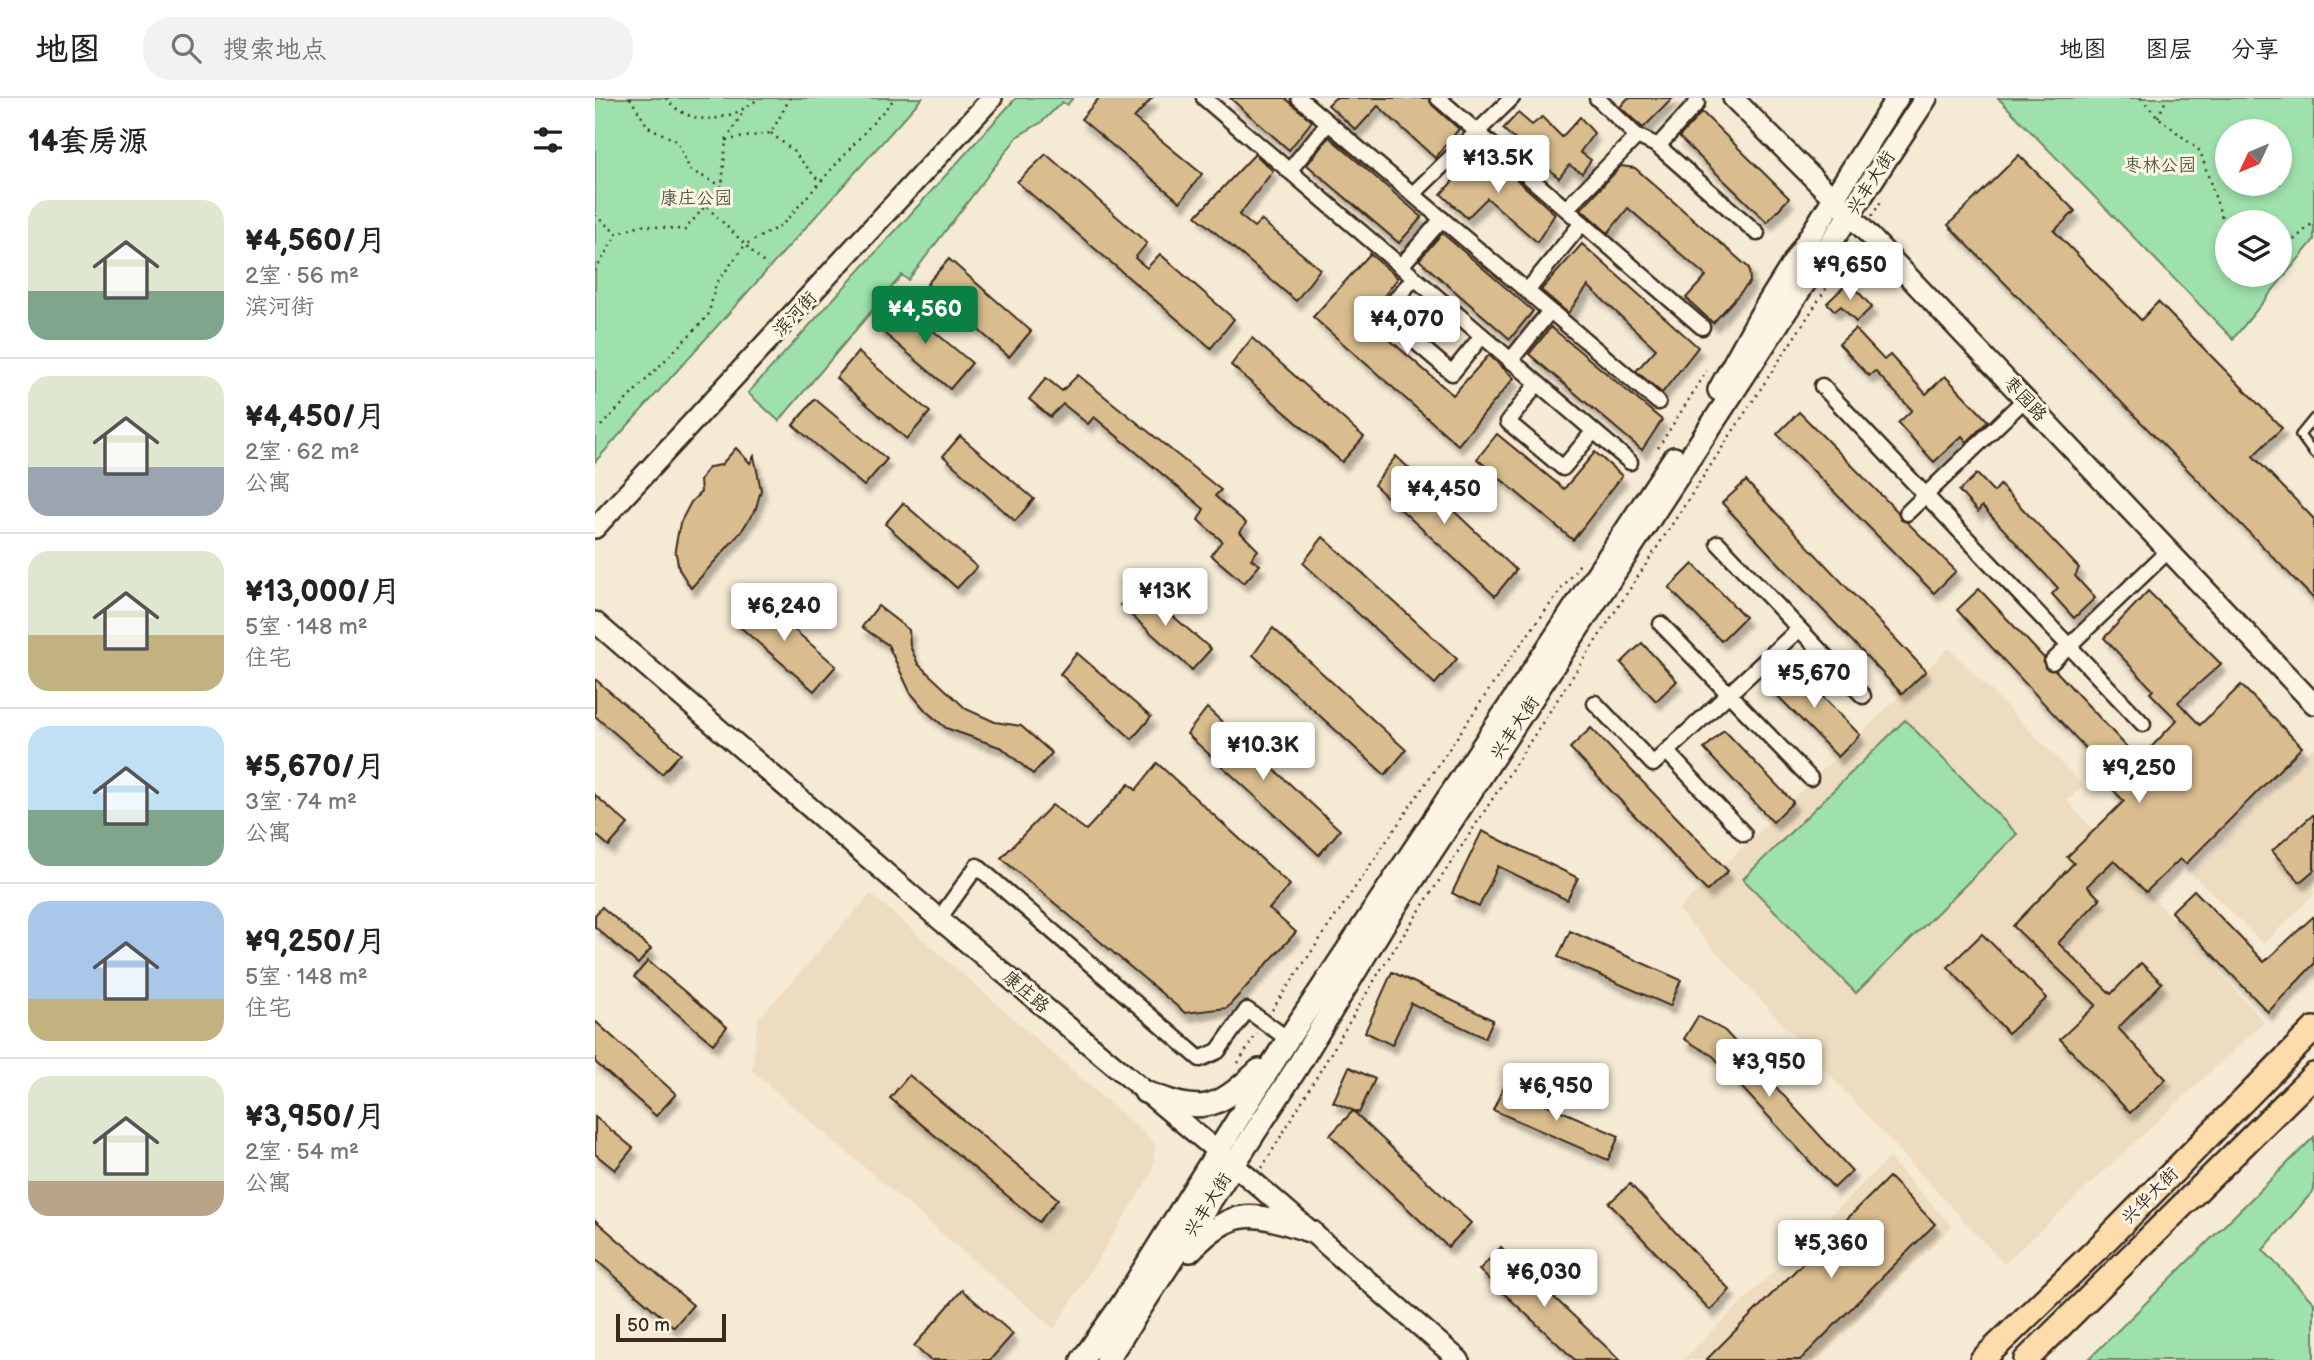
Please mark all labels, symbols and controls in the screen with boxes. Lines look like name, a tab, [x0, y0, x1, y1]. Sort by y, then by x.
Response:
search box	[143, 17, 633, 80]
icon: search	[167, 29, 205, 67]
text: 地图	[35, 30, 101, 70]
text: 搜索地点	[223, 35, 327, 66]
text: 地图	[2059, 35, 2107, 64]
text: 图层	[2145, 35, 2193, 64]
text: 分享	[2231, 35, 2279, 64]
north arrow	[2215, 119, 2293, 196]
map controls	[2215, 119, 2292, 287]
icon: filters	[529, 121, 567, 159]
text: 14套房源	[28, 124, 148, 160]
pin: ¥13.5K	[1441, 136, 1555, 195]
text: ¥13.5K	[1462, 144, 1534, 172]
street label: 兴丰大街	[1843, 147, 1899, 219]
park label: 枣林公园	[2124, 155, 2196, 176]
park label: 康庄公园	[660, 188, 732, 209]
button: layers	[2215, 210, 2292, 287]
text: ¥4,560/月	[245, 223, 386, 259]
icon: home	[84, 228, 168, 312]
pin: ¥9,650	[1793, 242, 1907, 302]
text: ¥9,650	[1813, 251, 1887, 279]
text: 2室 · 56 m²	[245, 262, 359, 290]
pin: ¥4,560	[868, 286, 982, 346]
street label: 滨河街	[769, 287, 821, 341]
text: 滨河街	[245, 293, 314, 321]
text: ¥4,560	[888, 295, 962, 323]
pin: ¥4,070	[1350, 296, 1464, 356]
text: ¥4,070	[1370, 305, 1444, 333]
street label: 枣园路	[1999, 372, 2051, 426]
text: ¥4,450/月	[245, 399, 386, 435]
icon: home	[84, 404, 168, 488]
text: 2室 · 62 m²	[245, 438, 359, 466]
pin: ¥4,450	[1387, 466, 1501, 526]
text: 公寓	[245, 469, 291, 497]
text: ¥4,450	[1407, 475, 1481, 503]
pin: ¥13K	[1124, 568, 1206, 628]
text: ¥13,000/月	[245, 574, 401, 610]
text: ¥13K	[1139, 577, 1191, 605]
icon: home	[84, 579, 168, 663]
pin: ¥6,240	[727, 584, 841, 643]
text: ¥6,240	[747, 592, 821, 620]
text: 5室 · 148 m²	[245, 613, 368, 641]
text: 住宅	[245, 644, 291, 672]
pin: ¥5,670	[1757, 650, 1871, 710]
text: ¥5,670	[1777, 659, 1851, 687]
street label: 兴丰大街	[1486, 692, 1544, 764]
pin: ¥10.3K	[1206, 722, 1320, 782]
text: ¥10.3K	[1227, 731, 1299, 759]
pin: ¥9,250	[2082, 746, 2196, 805]
text: ¥5,670/月	[245, 749, 385, 785]
icon: home	[84, 754, 168, 838]
text: ¥9,250	[2102, 754, 2176, 782]
text: 3室 · 74 m²	[245, 788, 357, 816]
text: 公寓	[245, 819, 291, 847]
text: ¥9,250/月	[245, 924, 386, 960]
icon: home	[84, 929, 168, 1013]
text: 5室 · 148 m²	[245, 963, 368, 991]
street label: 康庄路	[999, 967, 1053, 1017]
text: 住宅	[245, 994, 291, 1022]
pin: ¥3,950	[1712, 1040, 1826, 1099]
text: ¥3,950	[1732, 1048, 1806, 1076]
pin: ¥6,950	[1499, 1063, 1613, 1123]
text: ¥6,950	[1519, 1072, 1593, 1100]
text: ¥3,950/月	[245, 1099, 386, 1135]
icon: home	[84, 1104, 168, 1188]
text: 2室 · 54 m²	[245, 1138, 359, 1166]
street label: 兴华大街	[2117, 1163, 2183, 1229]
text: 公寓	[245, 1169, 291, 1197]
street label: 兴丰大街	[1180, 1169, 1236, 1241]
pin: ¥5,360	[1774, 1220, 1888, 1280]
text: ¥5,360	[1794, 1229, 1868, 1257]
pin: ¥6,030	[1487, 1250, 1601, 1309]
text: ¥6,030	[1506, 1258, 1582, 1286]
scale bar	[616, 1311, 726, 1343]
text: 50 m	[627, 1314, 670, 1337]

